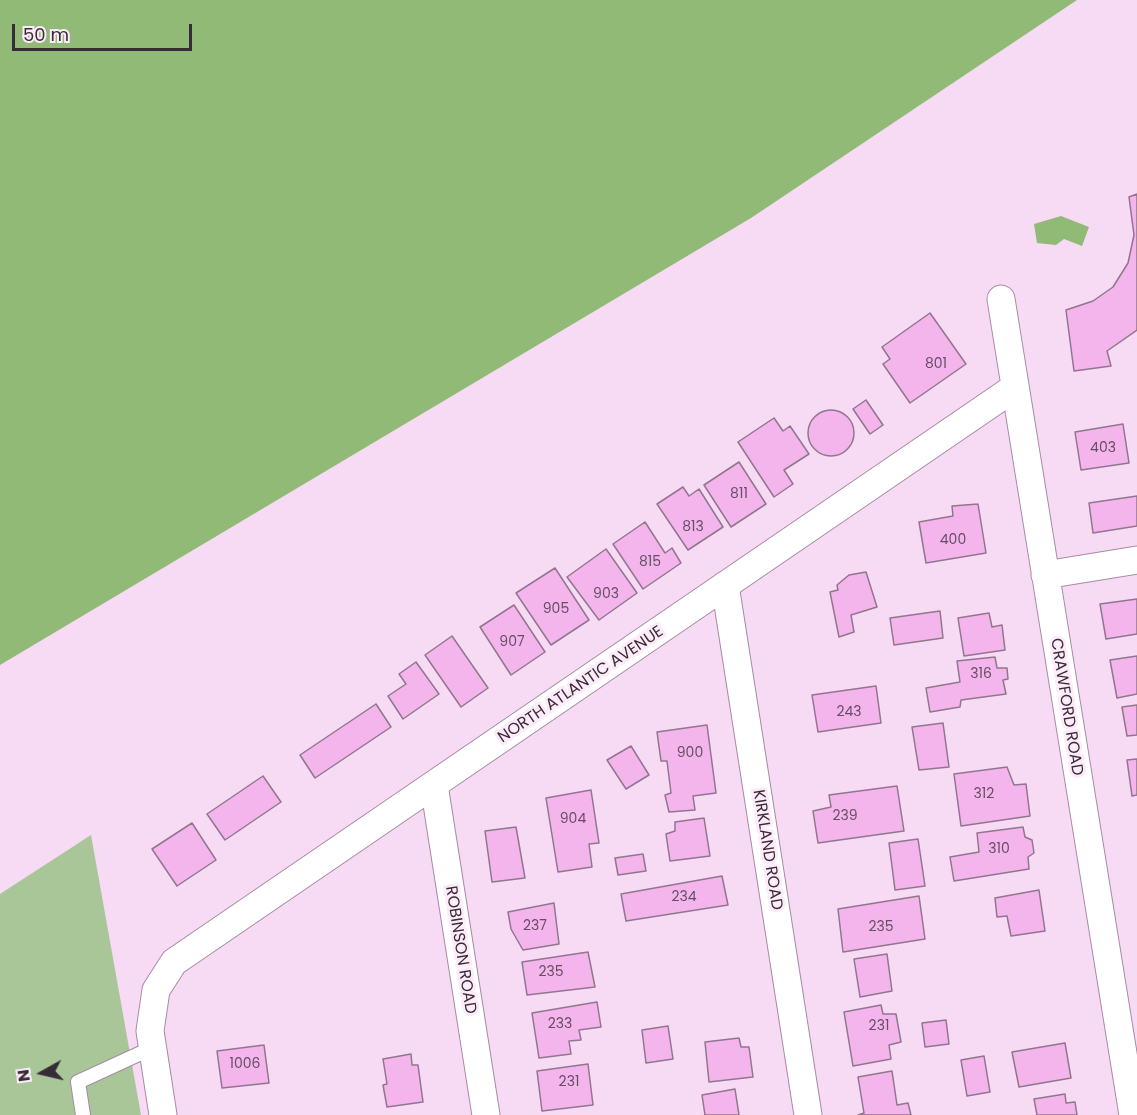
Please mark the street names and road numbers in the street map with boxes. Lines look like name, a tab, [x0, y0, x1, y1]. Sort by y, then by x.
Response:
street label: NORTH ATLANTIC AVENUE	[495, 622, 667, 748]
street label: CRAWFORD ROAD	[1046, 637, 1086, 777]
street label: KIRKLAND ROAD	[748, 788, 786, 912]
street label: ROBINSON ROAD	[440, 885, 480, 1015]

